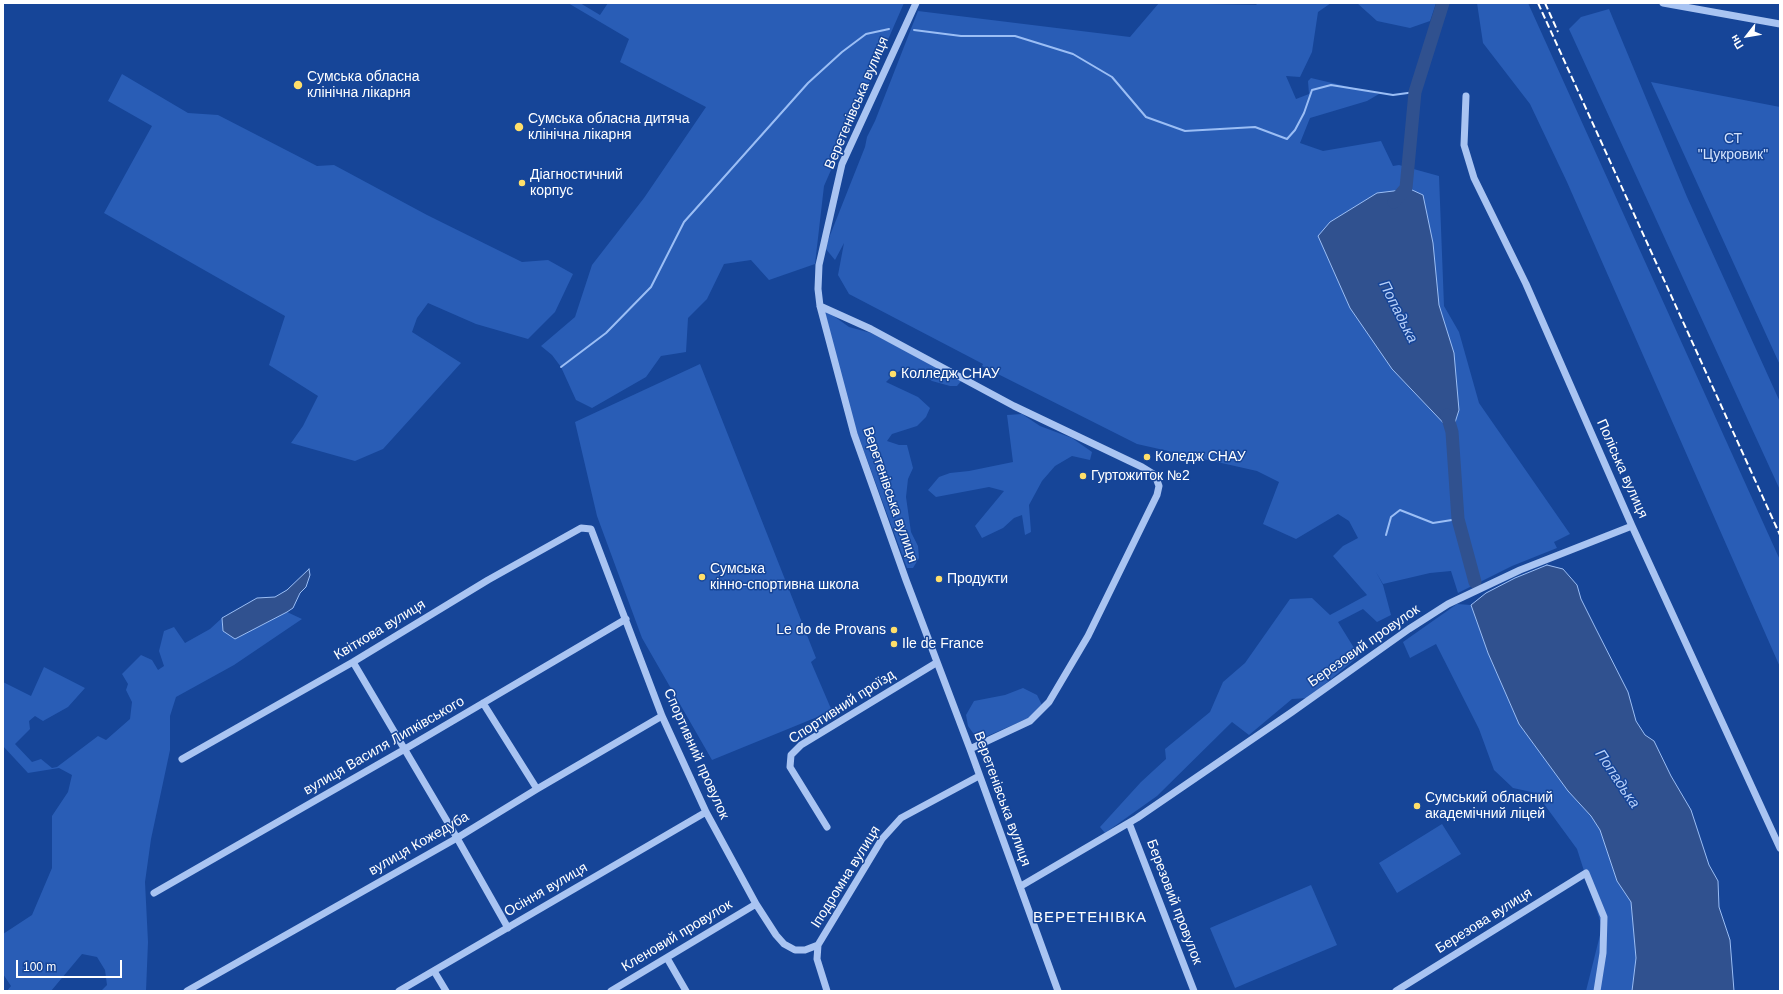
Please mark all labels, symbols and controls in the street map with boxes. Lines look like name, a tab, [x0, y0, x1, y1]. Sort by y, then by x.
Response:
north arrow	[1727, 16, 1767, 56]
text: Пн	[1728, 33, 1746, 52]
street label: Веретенівська вулиця	[821, 34, 893, 172]
place label: Сумська обласна клінічна лікарня	[307, 69, 420, 102]
marker: Сумська обласна клінічна лікарня	[292, 79, 304, 91]
place label: Сумська обласна дитяча клінічна лікарня	[528, 111, 690, 144]
marker: Сумська обласна дитяча клінічна лікарня	[513, 121, 525, 133]
park label: СТ "Цукровик"	[1698, 131, 1768, 164]
place label: Діагностичний корпус	[530, 167, 623, 200]
marker: Діагностичний корпус	[517, 178, 527, 188]
water label: Попадька	[1375, 278, 1421, 346]
place label: Колледж СНАУ	[901, 366, 1000, 382]
marker: Колледж СНАУ	[888, 369, 898, 379]
street label: Поліська вулиця	[1593, 417, 1651, 521]
street label: Веретенівська вулиця	[859, 425, 921, 565]
place label: Коледж СНАУ	[1155, 449, 1246, 465]
marker: Коледж СНАУ	[1142, 452, 1152, 462]
place label: Гуртожиток №2	[1091, 468, 1190, 484]
marker: Гуртожиток №2	[1078, 471, 1088, 481]
place label: Сумська кінно-спортивна школа	[710, 561, 859, 594]
place label: Продукти	[947, 571, 1008, 587]
marker: Сумська кінно-спортивна школа	[697, 572, 707, 582]
marker: Продукти	[934, 574, 944, 584]
street label: Квіткова вулиця	[331, 596, 429, 664]
street label: Березовий провулок	[1305, 601, 1423, 691]
place label: Le do de Provans	[776, 622, 886, 638]
marker: Le do de Provans	[889, 625, 899, 635]
place label: Ile de France	[902, 636, 984, 652]
marker: Ile de France	[889, 639, 899, 649]
street label: Спортивний проїзд	[786, 666, 898, 748]
street label: Спортивний провулок	[660, 686, 732, 822]
street label: вулиця Василя Липківського	[301, 693, 467, 799]
street label: Веретенівська вулиця	[970, 729, 1034, 869]
water label: Попадька	[1591, 746, 1643, 812]
place label: Сумський обласний академічний ліцей	[1425, 790, 1553, 822]
marker: Сумський обласний академічний ліцей	[1412, 801, 1422, 811]
street label: вулиця Кожедуба	[366, 809, 472, 879]
street label: Іподромна вулиця	[808, 823, 884, 931]
street label: Березовий провулок	[1142, 837, 1206, 967]
street label: Осіння вулиця	[501, 859, 591, 921]
street label: Березова вулиця	[1433, 885, 1535, 957]
street label: Кленовий провулок	[619, 896, 735, 976]
district label: ВЕРЕТЕНІВКА	[1033, 909, 1147, 927]
scale bar	[18, 952, 124, 978]
text: 100 m	[23, 960, 56, 974]

